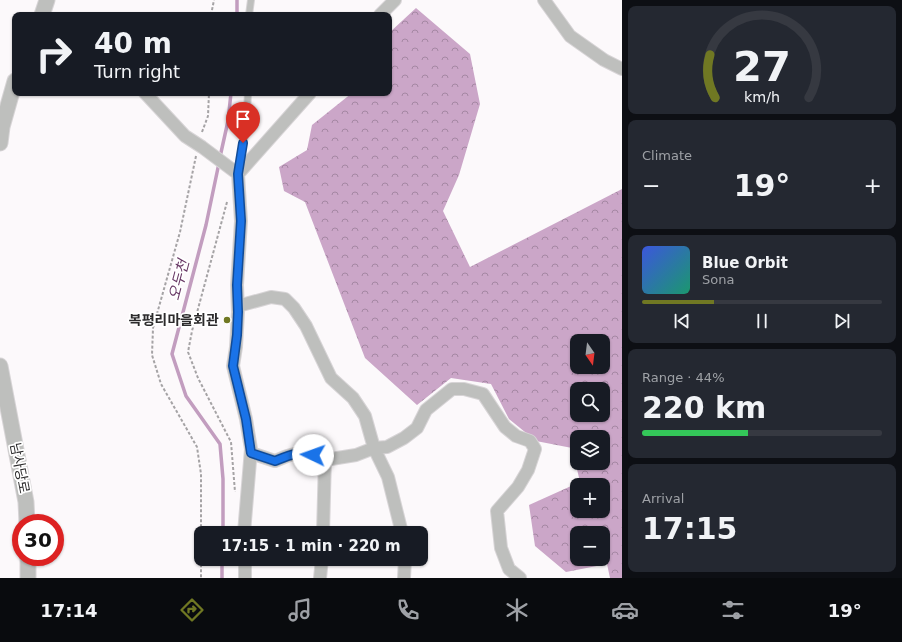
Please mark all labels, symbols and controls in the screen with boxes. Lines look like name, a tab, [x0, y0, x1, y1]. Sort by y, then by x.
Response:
text: 40 m	[94, 27, 172, 60]
icon: right	[28, 28, 80, 80]
text: 27	[733, 42, 791, 91]
text: Turn right	[94, 61, 180, 82]
text: km/h	[744, 89, 780, 105]
pin	[226, 102, 260, 143]
icon: arrive	[232, 108, 254, 130]
text: Climate	[642, 148, 692, 163]
text: 19°	[734, 168, 790, 203]
text: −	[642, 173, 660, 198]
text: +	[864, 173, 882, 198]
text: Blue Orbit	[702, 254, 788, 272]
water label: 오두천	[165, 256, 194, 302]
text: Sona	[702, 272, 734, 287]
icon: previous	[671, 310, 693, 332]
icon: pause	[751, 310, 773, 332]
icon: next	[831, 310, 853, 332]
place label: 복평리마을회관	[129, 312, 219, 328]
marker: 복평리마을회관	[222, 315, 232, 325]
north arrow	[570, 334, 610, 374]
map controls	[570, 334, 610, 566]
text: Range · 44%	[642, 370, 725, 385]
button: search	[570, 382, 610, 422]
text: 220 km	[642, 390, 766, 425]
button: layers	[570, 430, 610, 470]
position arrow	[292, 434, 334, 476]
street label: 남사당로	[7, 441, 33, 495]
button: +	[570, 478, 610, 518]
text: Arrival	[642, 491, 684, 506]
text: 17:15	[642, 511, 738, 546]
speed limit sign: 30	[12, 514, 64, 566]
button: −	[570, 526, 610, 566]
text: 17:15 · 1 min · 220 m	[221, 537, 401, 555]
icon: directions	[178, 596, 206, 624]
icon: music	[286, 596, 314, 624]
icon: phone	[394, 596, 422, 624]
icon: climate	[503, 596, 531, 624]
icon: car	[611, 596, 639, 624]
icon: filters	[719, 596, 747, 624]
text: 17:14	[40, 600, 97, 621]
text: 19°	[828, 600, 862, 621]

